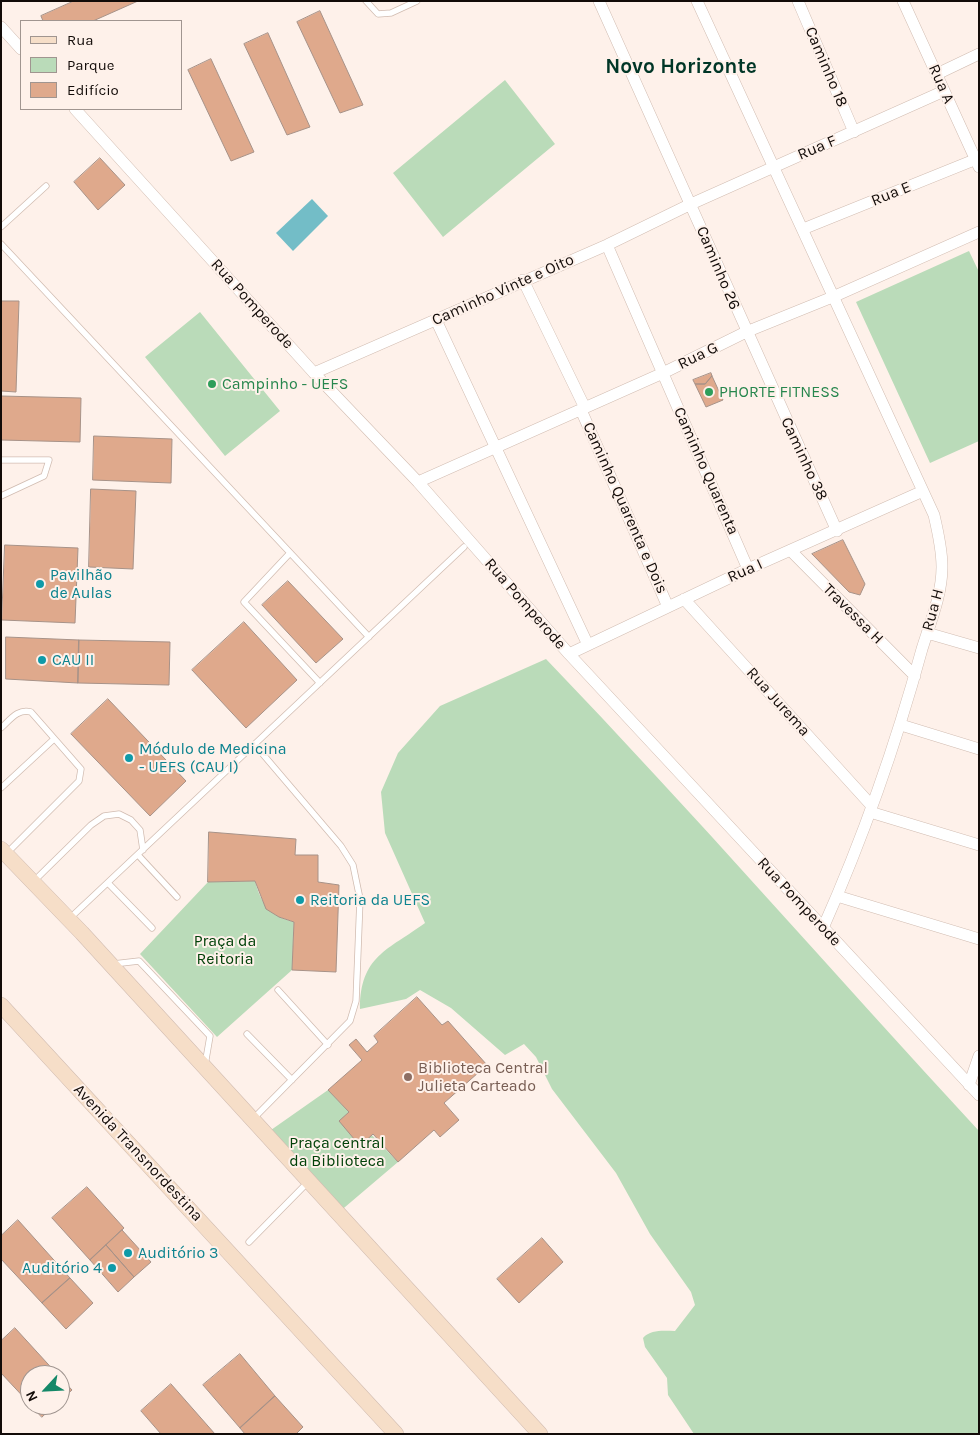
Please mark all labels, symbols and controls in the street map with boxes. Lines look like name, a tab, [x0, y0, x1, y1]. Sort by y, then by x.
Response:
legend	[20, 20, 182, 110]
street label: Caminho 18	[800, 24, 852, 110]
text: Rua	[67, 31, 94, 49]
district label: Novo Horizonte	[605, 54, 757, 80]
text: Parque	[67, 56, 115, 74]
street label: Rua A	[924, 61, 958, 107]
text: Edifício	[67, 81, 119, 99]
street label: Rua F	[795, 131, 839, 165]
street label: Rua E	[868, 177, 914, 211]
street label: Caminho 26	[692, 223, 744, 313]
street label: Caminho Vinte e Oito	[429, 250, 577, 330]
street label: Rua Pomperode	[207, 255, 297, 353]
street label: Rua G	[675, 338, 721, 374]
place label: Campinho - UEFS	[222, 374, 348, 394]
marker: Campinho - UEFS	[206, 378, 218, 390]
place label: PHORTE FITNESS	[719, 382, 840, 402]
marker: PHORTE FITNESS	[703, 386, 715, 398]
street label: Caminho Quarenta	[669, 404, 743, 538]
street label: Caminho 38	[776, 414, 832, 504]
street label: Caminho Quarenta e Dois	[578, 419, 672, 597]
street label: Rua Pomperode	[480, 555, 570, 653]
street label: Rua I	[724, 555, 766, 587]
place label: Pavilhão de Aulas	[50, 565, 112, 603]
marker: Pavilhão de Aulas	[34, 578, 46, 590]
street label: Travessa H	[819, 580, 887, 648]
street label: Rua H	[918, 587, 948, 633]
place label: CAU II	[52, 650, 94, 670]
marker: CAU II	[36, 654, 48, 666]
street label: Rua Jurema	[742, 664, 814, 740]
place label: Módulo de Medicina - UEFS (CAU I)	[139, 739, 286, 777]
marker: Módulo de Medicina - UEFS (CAU I)	[123, 752, 135, 764]
street label: Rua Pomperode	[753, 854, 845, 950]
place label: Reitoria da UEFS	[310, 890, 430, 910]
marker: Reitoria da UEFS	[294, 894, 306, 906]
park label: Praça da Reitoria	[194, 931, 256, 969]
place label: Biblioteca Central Julieta Carteado	[418, 1058, 548, 1096]
marker: Biblioteca Central Julieta Carteado	[402, 1071, 414, 1083]
street label: Avenida Transnordestina	[69, 1080, 207, 1226]
park label: Praça central da Biblioteca	[289, 1133, 385, 1171]
place label: Auditório 3	[138, 1243, 218, 1263]
marker: Auditório 3	[122, 1247, 134, 1259]
place label: Auditório 4	[22, 1258, 102, 1278]
marker: Auditório 4	[106, 1262, 118, 1274]
north arrow	[20, 1365, 70, 1415]
text: N	[22, 1388, 42, 1404]

